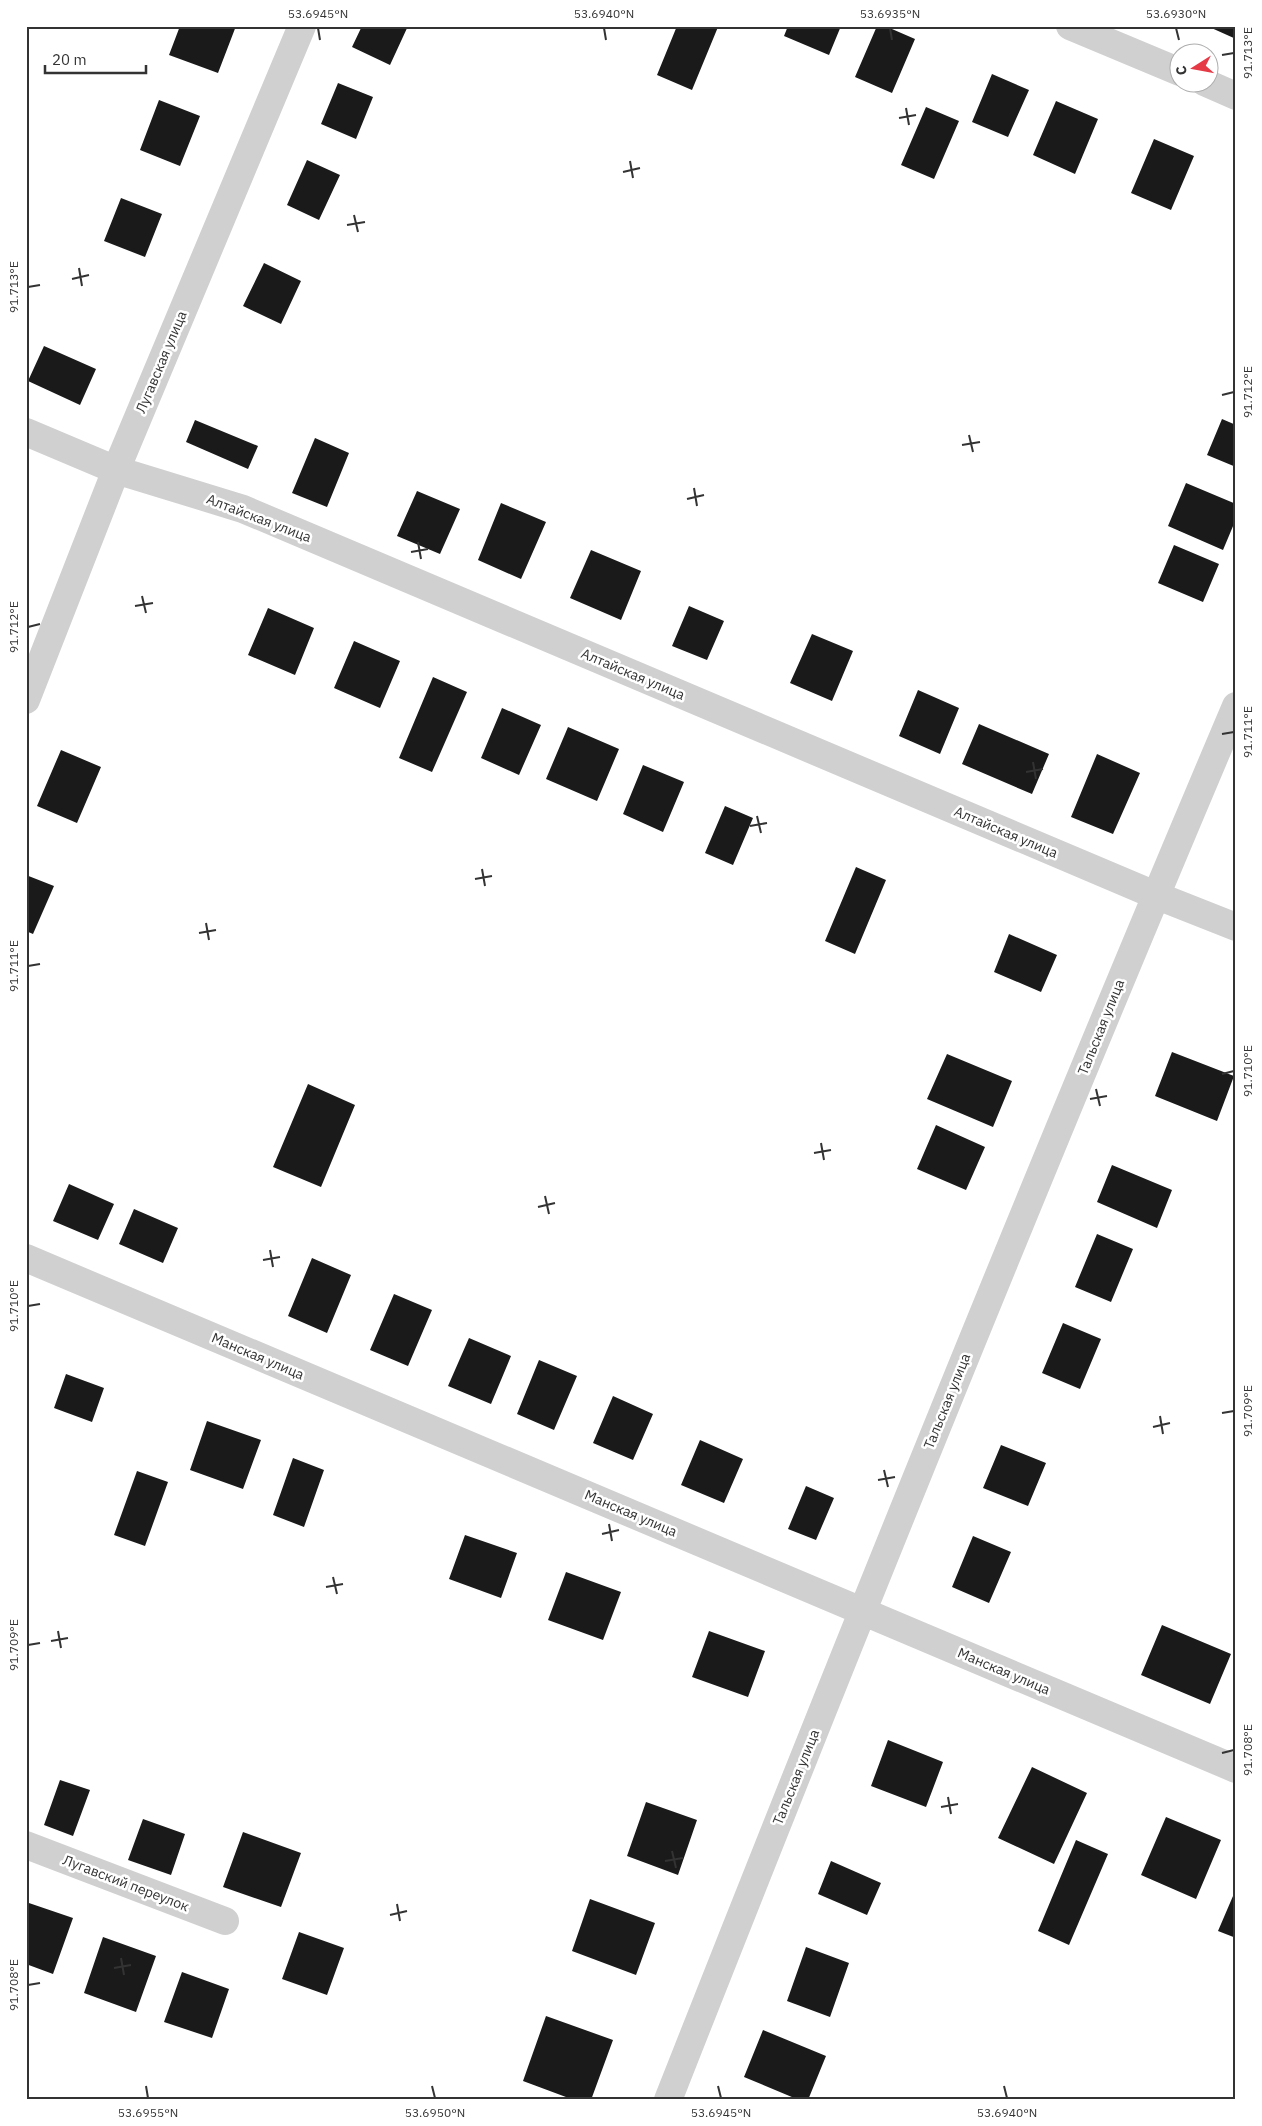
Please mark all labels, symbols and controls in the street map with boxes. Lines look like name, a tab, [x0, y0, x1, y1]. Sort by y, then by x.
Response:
text: 53.6945°N	[288, 6, 348, 21]
text: 53.6940°N	[574, 6, 634, 21]
text: 53.6935°N	[860, 6, 920, 21]
text: 53.6930°N	[1146, 6, 1206, 21]
text: 91.713°E	[1240, 27, 1255, 79]
scale bar	[45, 42, 146, 74]
north arrow	[1170, 42, 1220, 92]
text: 20 m	[52, 50, 87, 69]
text: С	[1172, 64, 1191, 77]
text: 91.713°E	[6, 261, 21, 313]
street label: Лугавская улица	[131, 308, 191, 416]
text: 91.712°E	[1240, 366, 1255, 418]
street label: Алтайская улица	[204, 490, 314, 546]
text: 91.712°E	[6, 601, 21, 653]
street label: Алтайская улица	[578, 644, 688, 704]
text: 91.711°E	[1240, 706, 1255, 758]
street label: Алтайская улица	[951, 802, 1061, 862]
text: 91.711°E	[6, 940, 21, 992]
street label: Тальская улица	[1074, 976, 1129, 1077]
text: 91.710°E	[1240, 1045, 1255, 1097]
text: 91.710°E	[6, 1280, 21, 1332]
street label: Манская улица	[209, 1328, 307, 1384]
street label: Тальская улица	[920, 1350, 975, 1451]
text: 91.709°E	[1240, 1385, 1255, 1437]
street label: Манская улица	[582, 1485, 680, 1541]
text: 91.709°E	[6, 1619, 21, 1671]
street label: Манская улица	[955, 1643, 1053, 1699]
text: 91.708°E	[1240, 1724, 1255, 1776]
street label: Тальская улица	[769, 1726, 824, 1827]
street label: Лугавский переулок	[60, 1851, 192, 1915]
text: 91.708°E	[6, 1959, 21, 2011]
text: 53.6955°N	[118, 2105, 178, 2120]
text: 53.6950°N	[405, 2105, 465, 2120]
text: 53.6945°N	[691, 2105, 751, 2120]
text: 53.6940°N	[977, 2105, 1037, 2120]

